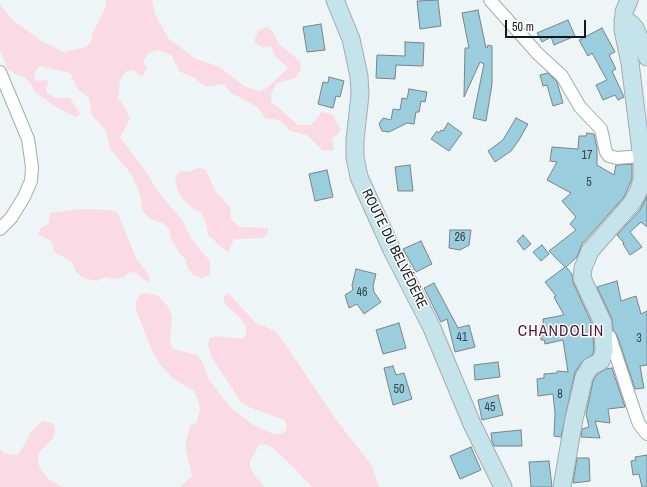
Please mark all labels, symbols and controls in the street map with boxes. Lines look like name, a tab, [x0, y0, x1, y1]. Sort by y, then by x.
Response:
scale bar	[507, 12, 588, 38]
text: 50 m	[512, 19, 534, 35]
house number: 17	[582, 149, 592, 163]
house number: 5	[586, 176, 592, 190]
street label: ROUTE DU BELVÉDÈRE	[358, 186, 430, 312]
house number: 26	[455, 231, 465, 245]
house number: 46	[357, 286, 367, 300]
district label: CHANDOLIN	[518, 322, 604, 342]
house number: 41	[457, 331, 467, 345]
house number: 3	[636, 332, 642, 346]
house number: 50	[394, 383, 404, 397]
house number: 8	[557, 388, 563, 402]
house number: 45	[485, 401, 495, 415]

